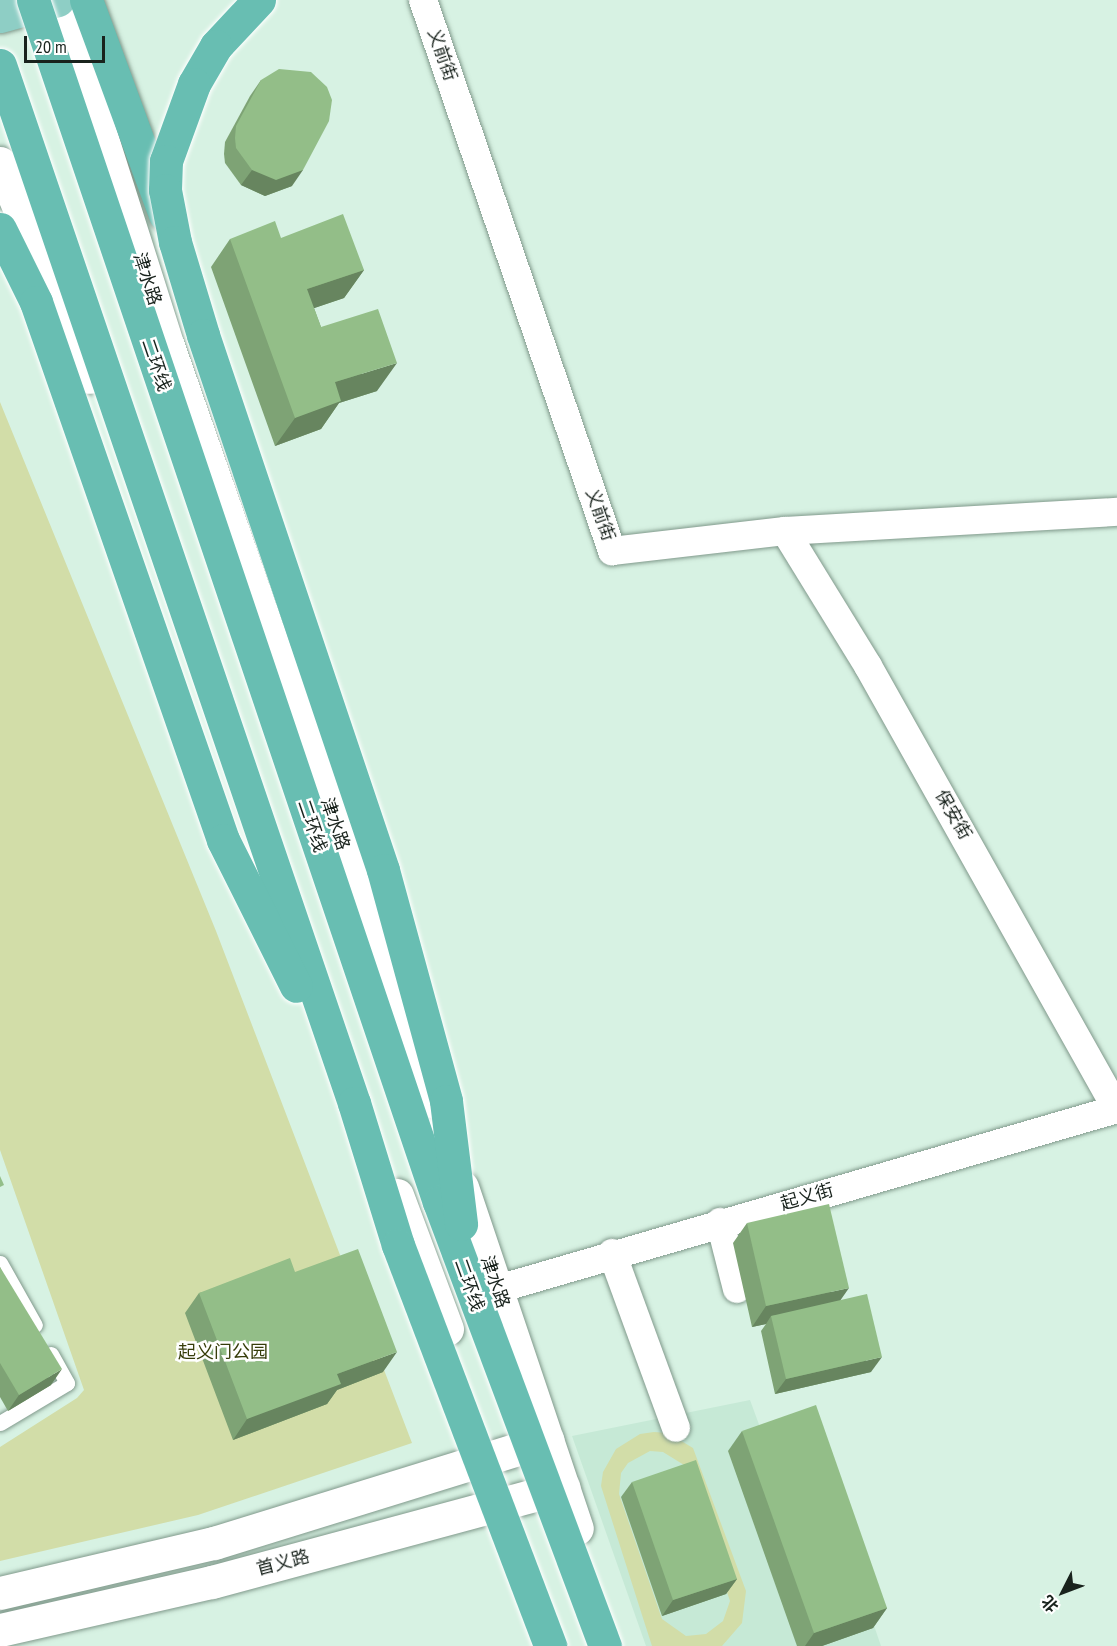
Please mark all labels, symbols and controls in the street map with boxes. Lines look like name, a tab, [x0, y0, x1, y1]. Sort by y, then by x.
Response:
scale bar	[27, 24, 108, 62]
street label: 义前街	[423, 26, 461, 84]
text: 20 m	[35, 35, 67, 58]
street label: 津水路	[128, 250, 166, 308]
street label: 二环线	[137, 336, 175, 394]
street label: 义前街	[581, 486, 619, 544]
street label: 保安街	[930, 786, 976, 844]
street label: 津水路	[316, 795, 354, 853]
street label: 二环线	[293, 797, 331, 855]
street label: 起义街	[778, 1179, 836, 1215]
street label: 津水路	[476, 1253, 514, 1311]
street label: 二环线	[450, 1256, 488, 1314]
park label: 起义门公园	[178, 1341, 268, 1363]
street label: 首义路	[254, 1546, 312, 1580]
north arrow	[1033, 1562, 1093, 1622]
text: 北	[1037, 1591, 1062, 1617]

